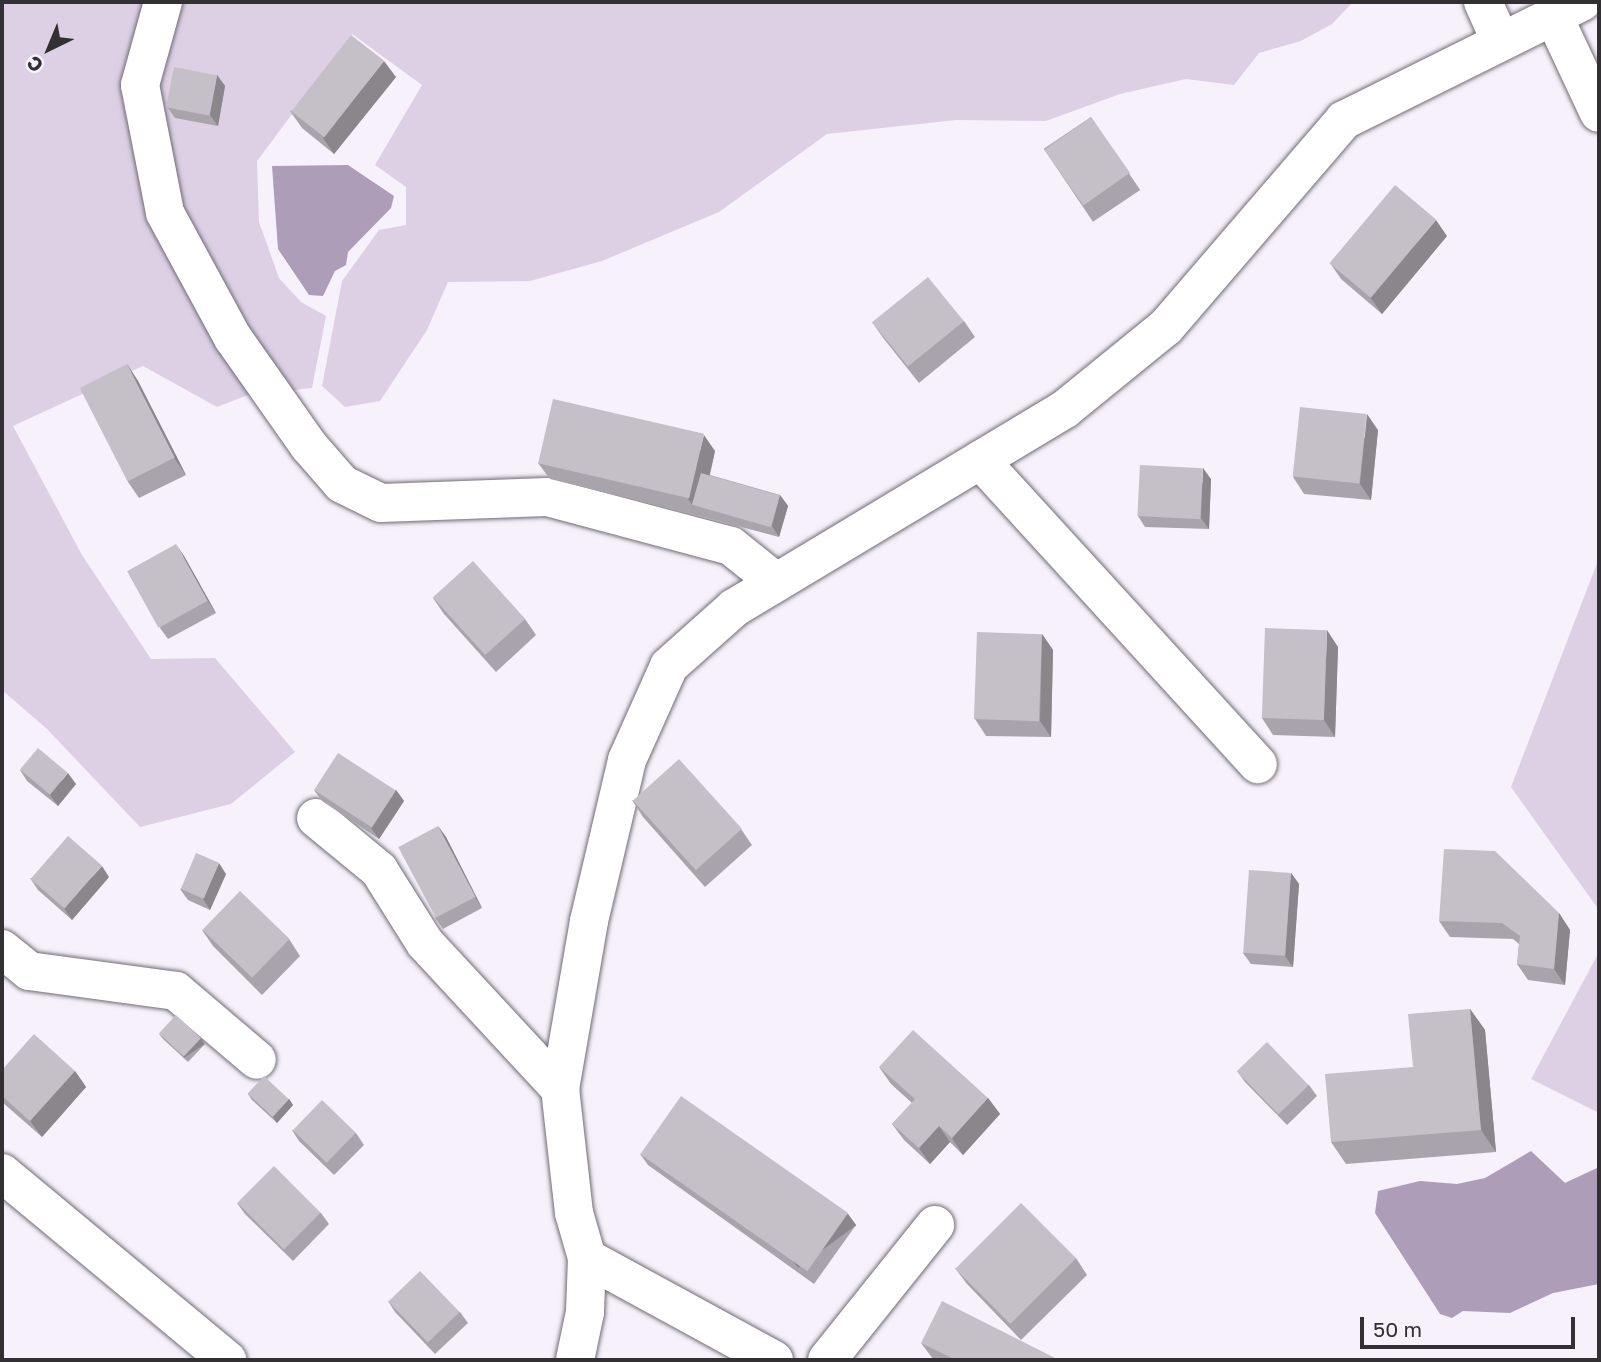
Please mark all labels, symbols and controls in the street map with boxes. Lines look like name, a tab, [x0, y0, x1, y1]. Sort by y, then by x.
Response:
north arrow	[14, 14, 84, 84]
text: С	[22, 52, 47, 78]
scale bar	[1363, 1302, 1578, 1346]
text: 50 m	[1373, 1316, 1422, 1342]

